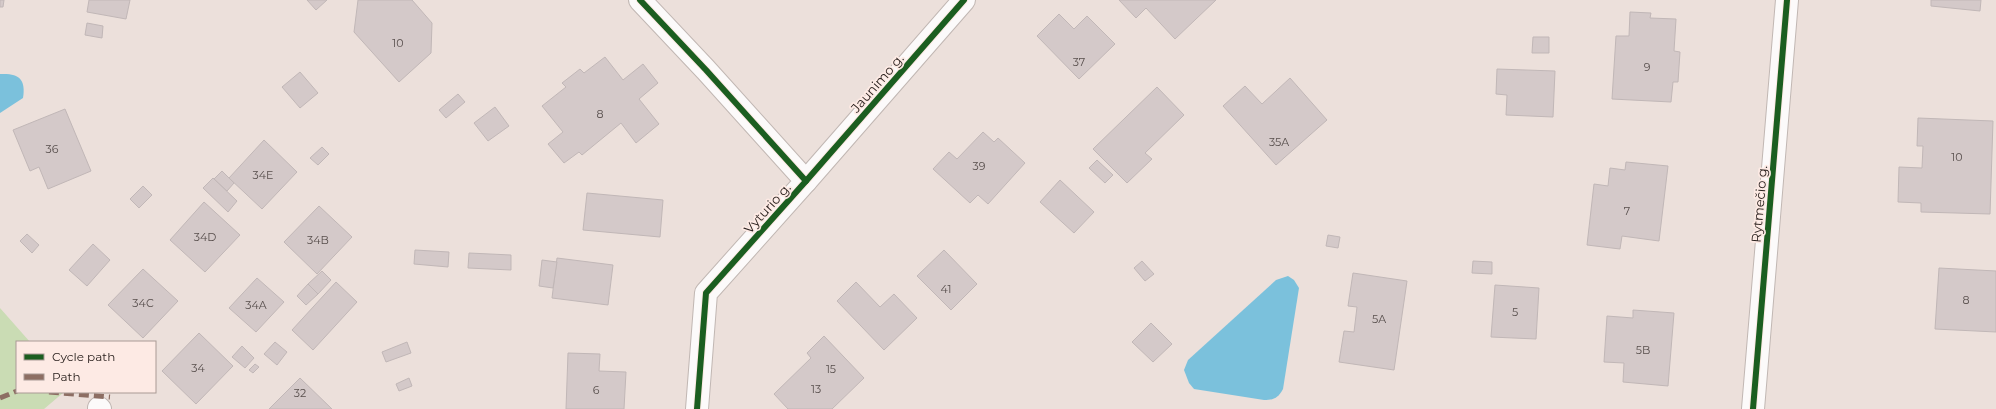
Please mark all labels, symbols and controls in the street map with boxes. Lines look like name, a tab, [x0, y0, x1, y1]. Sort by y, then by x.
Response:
house number: 10	[392, 36, 404, 50]
street label: Jaunimo g.	[847, 50, 907, 116]
house number: 37	[1073, 55, 1085, 69]
house number: 9	[1644, 60, 1651, 74]
house number: 8	[596, 107, 604, 121]
house number: 35A	[1269, 135, 1289, 149]
house number: 36	[46, 142, 59, 156]
house number: 10	[1951, 150, 1963, 164]
house number: 39	[973, 159, 986, 173]
street label: Rytmečio g.	[1748, 165, 1770, 243]
house number: 34E	[253, 168, 273, 182]
street label: Vyturio g.	[740, 179, 794, 236]
house number: 7	[1624, 204, 1630, 218]
house number: 34D	[194, 230, 216, 244]
house number: 34B	[307, 233, 329, 247]
house number: 41	[941, 282, 951, 296]
house number: 8	[1962, 293, 1970, 307]
house number: 34C	[132, 296, 154, 310]
house number: 34A	[245, 298, 267, 312]
house number: 5	[1512, 305, 1518, 319]
house number: 5A	[1372, 312, 1386, 326]
legend	[16, 341, 156, 393]
house number: 5B	[1636, 343, 1650, 357]
text: Cycle path	[52, 349, 115, 364]
house number: 34	[191, 361, 205, 375]
house number: 15	[826, 362, 836, 376]
text: Path	[52, 369, 81, 384]
house number: 13	[811, 382, 821, 396]
house number: 6	[593, 383, 600, 397]
house number: 32	[294, 386, 306, 400]

